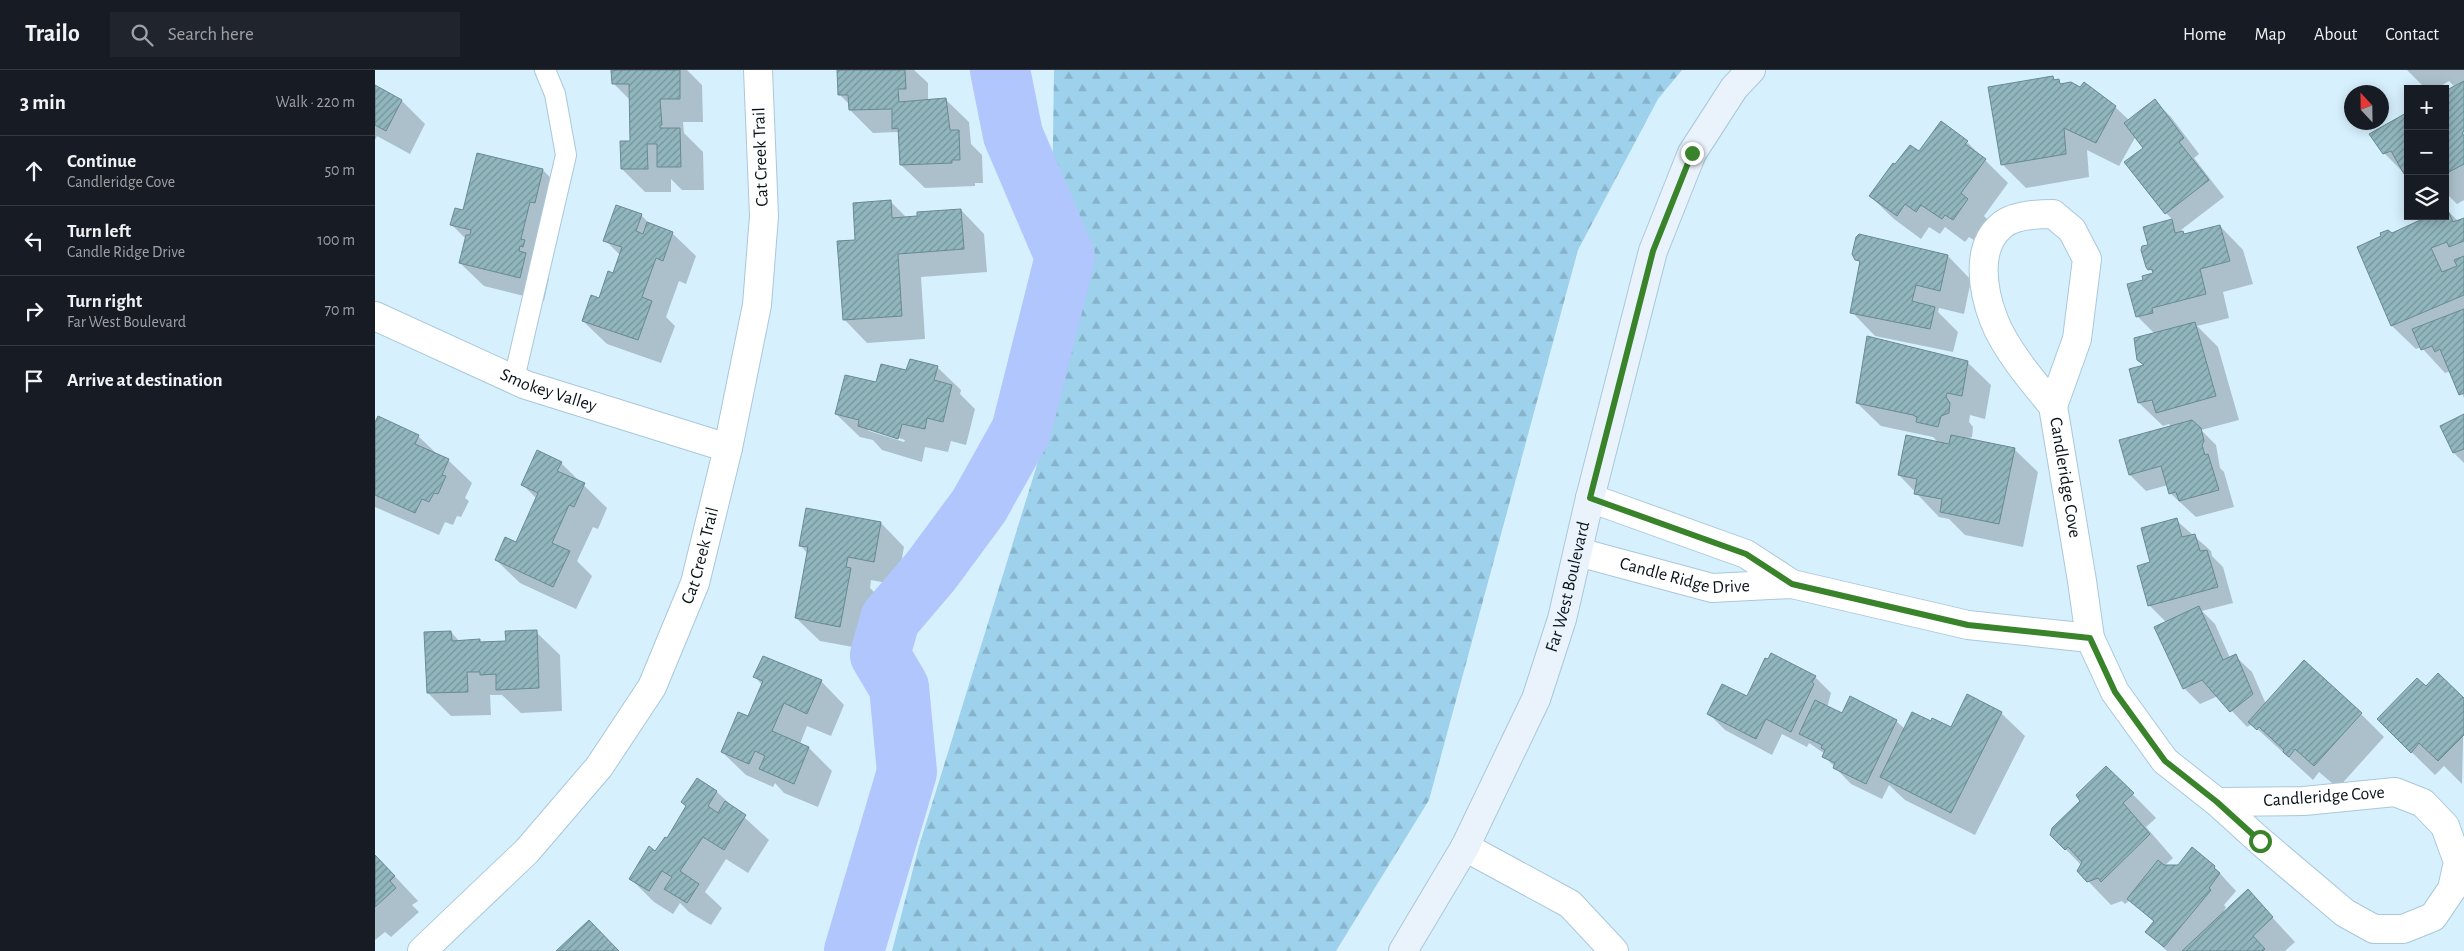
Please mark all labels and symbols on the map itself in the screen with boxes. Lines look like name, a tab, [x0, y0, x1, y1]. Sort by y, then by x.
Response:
north arrow	[2344, 85, 2389, 130]
street label: Cat Creek Trail	[750, 107, 772, 207]
route end	[1681, 142, 1704, 165]
street label: Smokey Valley	[497, 365, 599, 416]
street label: Candleridge Cove	[2046, 416, 2084, 539]
street label: Cat Creek Trail	[678, 505, 722, 607]
street label: Far West Boulevard	[1543, 520, 1593, 655]
street label: Candle Ridge Drive	[1618, 555, 1750, 597]
street label: Candleridge Cove	[2263, 784, 2385, 810]
route start	[2249, 830, 2272, 853]

